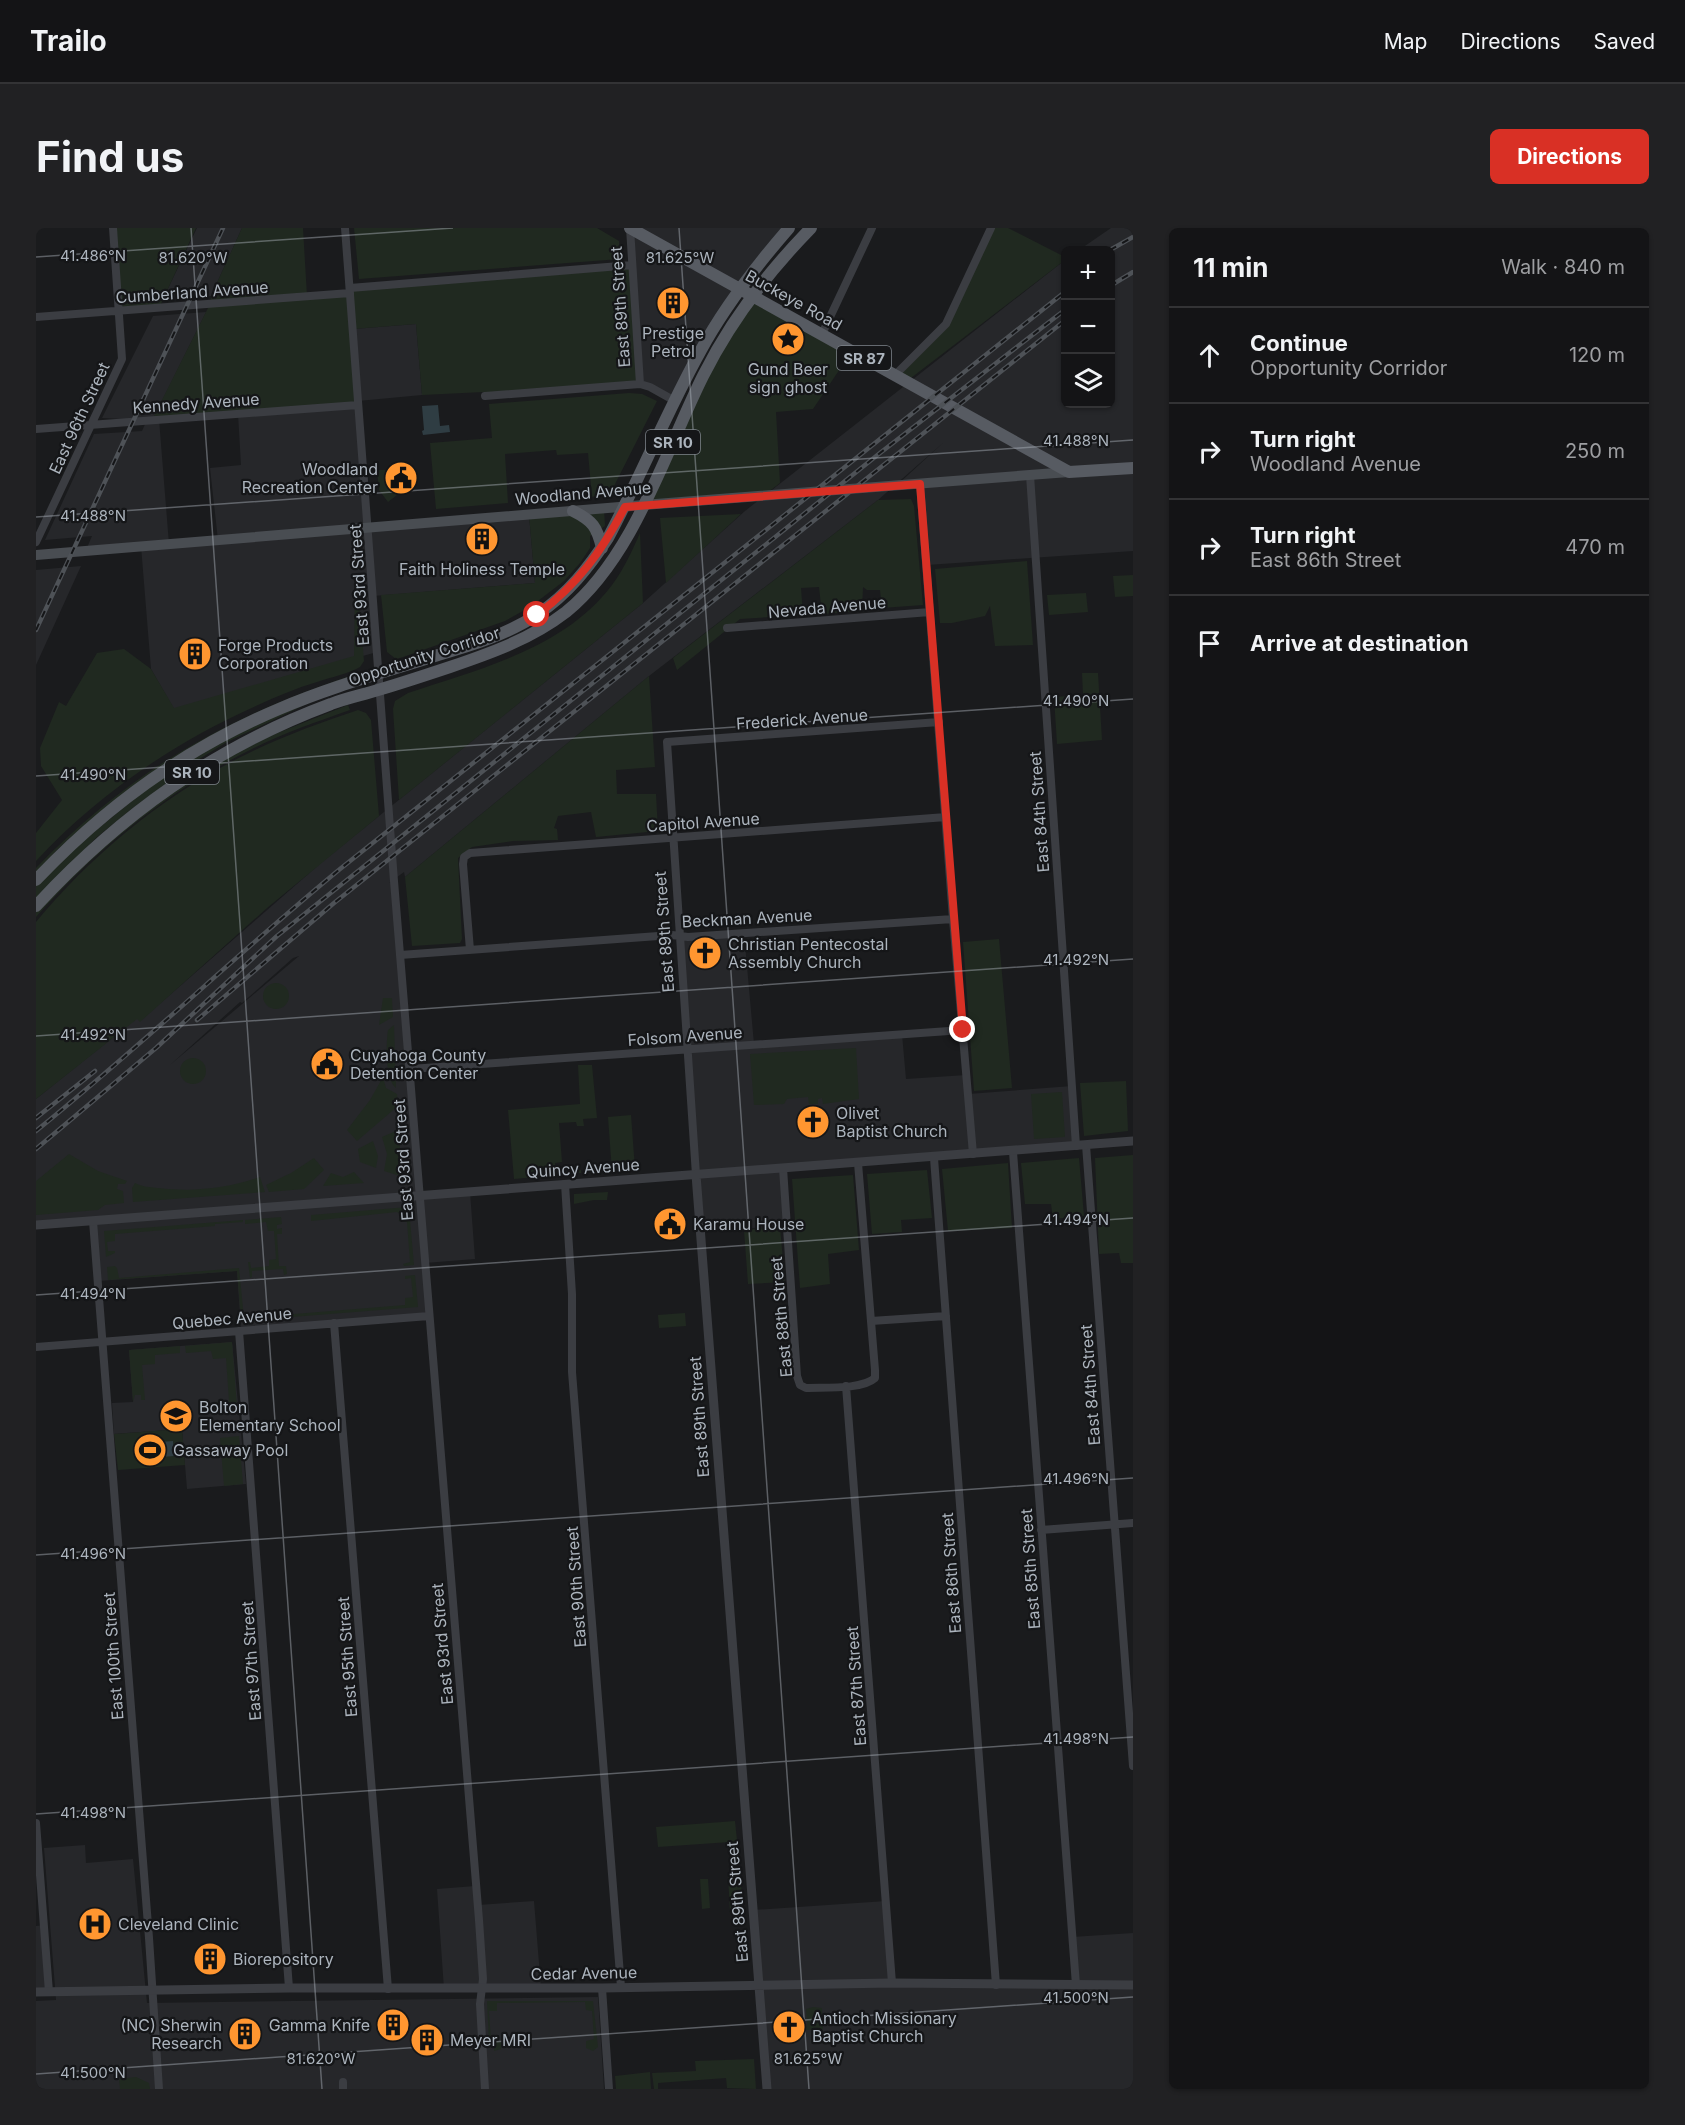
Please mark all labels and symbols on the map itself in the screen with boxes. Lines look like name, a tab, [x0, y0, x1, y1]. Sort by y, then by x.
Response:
text: 41.486°N	[60, 246, 126, 265]
street label: East 89th Street	[606, 246, 634, 368]
text: 81.620°W	[159, 248, 228, 267]
text: 81.625°W	[646, 248, 714, 267]
street label: Buckeye Road	[742, 265, 846, 335]
street label: Cumberland Avenue	[115, 277, 269, 307]
building icon: Prestige Petrol	[655, 285, 691, 321]
place icon: Gund Beer sign ghost	[770, 321, 806, 357]
place label: Prestige Petrol	[642, 323, 704, 361]
road number: SR 87	[837, 346, 891, 370]
street label: East 96th Street	[44, 359, 114, 477]
place label: Gund Beer sign ghost	[748, 359, 828, 397]
street label: Kennedy Avenue	[132, 389, 260, 417]
road number: SR 10	[646, 430, 700, 454]
text: 41.488°N	[1043, 431, 1109, 450]
place label: Woodland Recreation Center	[242, 459, 378, 497]
public building icon: Woodland Recreation Center	[383, 460, 419, 496]
street label: Woodland Avenue	[514, 477, 652, 509]
text: 41.488°N	[60, 506, 126, 525]
building icon: Faith Holiness Temple	[464, 521, 500, 557]
street label: East 93rd Street	[345, 524, 373, 646]
place label: Faith Holiness Temple	[399, 559, 565, 579]
street label: Nevada Avenue	[767, 592, 887, 622]
route start	[523, 601, 549, 627]
street label: Opportunity Corridor	[346, 622, 502, 690]
place label: Forge Products Corporation	[218, 635, 333, 673]
building icon: Forge Products Corporation	[177, 636, 213, 672]
text: 41.490°N	[1043, 691, 1109, 710]
street label: Frederick Avenue	[735, 704, 869, 734]
street label: East 84th Street	[1025, 751, 1053, 873]
road number: SR 10	[165, 760, 219, 784]
text: 41.490°N	[60, 765, 126, 784]
street label: Capitol Avenue	[646, 808, 760, 836]
street label: East 89th Street	[650, 871, 678, 993]
street label: Beckman Avenue	[681, 905, 813, 931]
place label: Christian Pentecostal Assembly Church	[728, 934, 888, 972]
church icon: Christian Pentecostal Assembly Church	[687, 935, 723, 971]
text: 41.492°N	[1043, 950, 1109, 969]
route end	[949, 1016, 975, 1042]
street label: Folsom Avenue	[627, 1022, 743, 1050]
text: 41.492°N	[60, 1025, 126, 1044]
place label: Cuyahoga County Detention Center	[350, 1045, 486, 1083]
public building icon: Cuyahoga County Detention Center	[309, 1046, 345, 1082]
street label: East 93rd Street	[389, 1099, 417, 1221]
place label: Olivet Baptist Church	[836, 1103, 948, 1141]
church icon: Olivet Baptist Church	[795, 1104, 831, 1140]
street label: Quincy Avenue	[526, 1154, 640, 1182]
public building icon: Karamu House	[652, 1206, 688, 1242]
text: 41.494°N	[1043, 1210, 1109, 1229]
place label: Karamu House	[693, 1214, 804, 1234]
street label: East 88th Street	[766, 1256, 796, 1378]
text: 41.494°N	[60, 1284, 126, 1303]
street label: Quebec Avenue	[171, 1303, 293, 1333]
street label: East 84th Street	[1076, 1324, 1104, 1446]
street label: East 89th Street	[685, 1356, 713, 1478]
place label: Bolton Elementary School	[199, 1397, 341, 1435]
school or university icon: Bolton Elementary School	[158, 1398, 194, 1434]
sports icon: Gassaway Pool	[132, 1432, 168, 1468]
place label: Gassaway Pool	[173, 1440, 288, 1460]
text: 41.496°N	[1043, 1469, 1109, 1488]
street label: East 85th Street	[1016, 1508, 1044, 1630]
street label: East 86th Street	[937, 1512, 965, 1634]
street label: East 90th Street	[562, 1526, 590, 1648]
text: 41.496°N	[60, 1544, 126, 1563]
street label: East 93rd Street	[427, 1582, 457, 1706]
street label: East 100th Street	[99, 1591, 127, 1721]
street label: East 95th Street	[333, 1596, 361, 1718]
street label: East 97th Street	[237, 1601, 265, 1721]
street label: East 87th Street	[842, 1625, 870, 1747]
text: 41.498°N	[1043, 1729, 1109, 1748]
text: 41.498°N	[60, 1803, 126, 1822]
street label: East 89th Street	[722, 1841, 752, 1963]
hospital icon: Cleveland Clinic	[77, 1906, 113, 1942]
place label: Cleveland Clinic	[118, 1914, 239, 1934]
building icon: Biorepository	[192, 1941, 228, 1977]
place label: Biorepository	[233, 1949, 334, 1969]
street label: Cedar Avenue	[531, 1962, 637, 1984]
text: 41.500°N	[1043, 1988, 1109, 2007]
building icon: Gamma Knife	[375, 2007, 411, 2043]
place label: Antioch Missionary Baptist Church	[812, 2008, 957, 2046]
church icon: Antioch Missionary Baptist Church	[771, 2009, 807, 2045]
place label: (NC) Sherwin Research	[120, 2015, 222, 2053]
place label: Gamma Knife	[269, 2015, 370, 2035]
building icon: (NC) Sherwin Research	[227, 2016, 263, 2052]
building icon: Meyer MRI	[409, 2022, 445, 2058]
place label: Meyer MRI	[450, 2030, 531, 2050]
text: 81.620°W	[287, 2049, 356, 2068]
text: 81.625°W	[774, 2049, 842, 2068]
text: 41.500°N	[60, 2063, 126, 2082]

